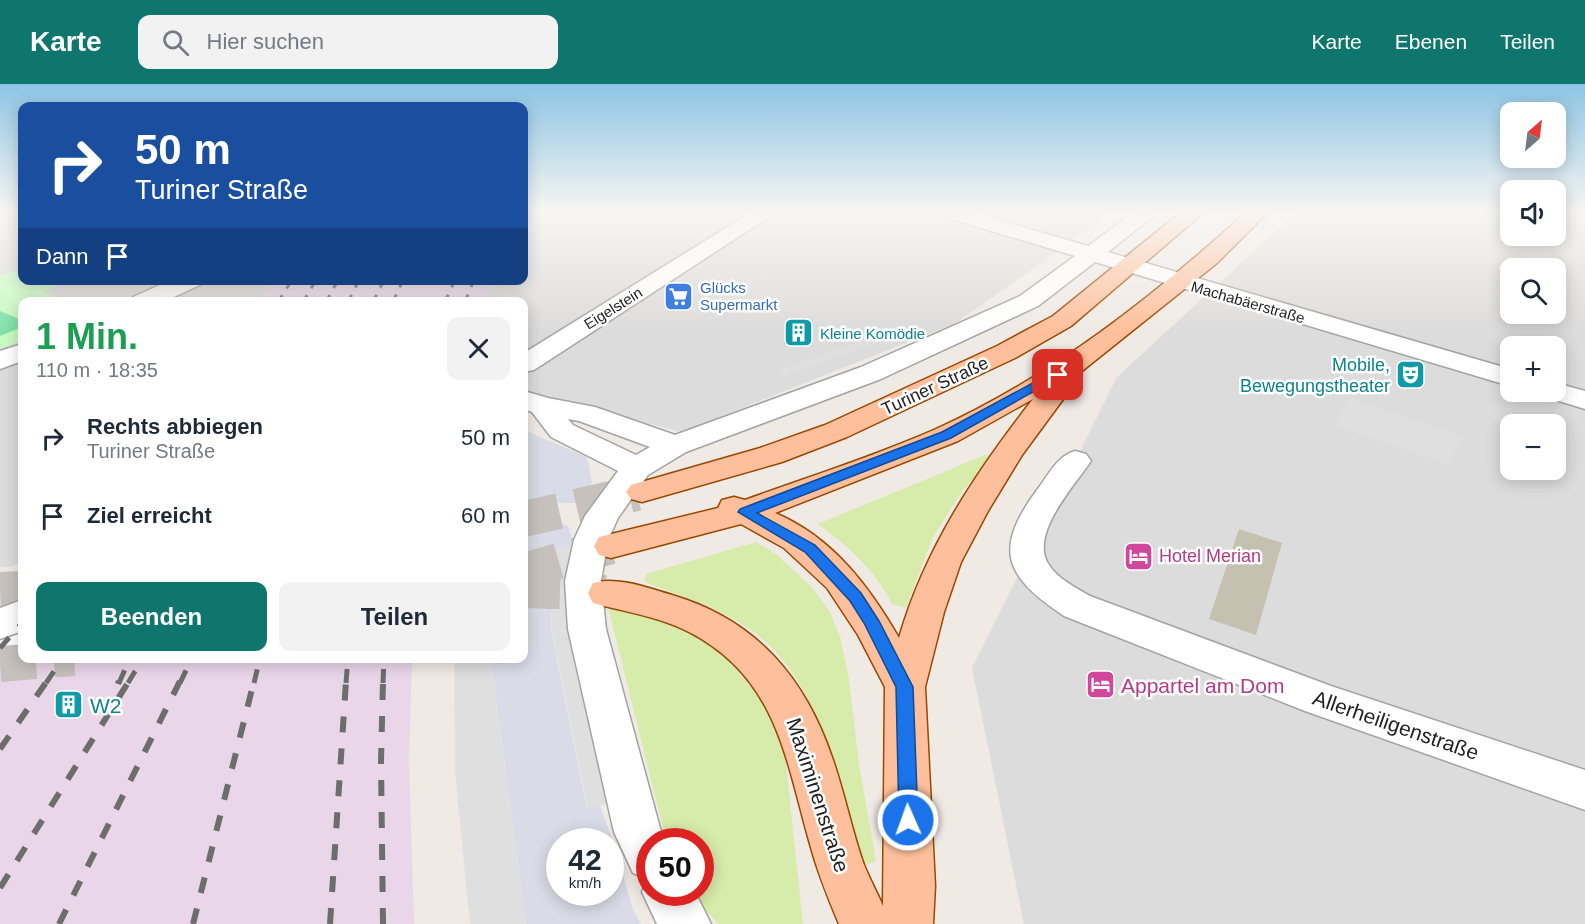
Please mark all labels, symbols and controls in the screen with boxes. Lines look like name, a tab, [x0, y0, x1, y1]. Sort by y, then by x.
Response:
search box	[138, 15, 558, 69]
text: Karte	[30, 26, 102, 57]
icon: search	[159, 26, 192, 59]
text: Hier suchen	[207, 29, 324, 54]
text: Karte	[1312, 30, 1362, 53]
text: Ebenen	[1395, 30, 1467, 53]
text: Teilen	[1500, 30, 1555, 53]
north arrow	[1500, 102, 1566, 168]
map controls	[1500, 102, 1566, 480]
icon: right	[36, 126, 114, 204]
text: 50 m	[135, 126, 231, 173]
text: Turiner Straße	[135, 175, 308, 205]
button: sound	[1500, 180, 1566, 246]
icon: arrive	[101, 240, 134, 273]
text: Dann	[36, 244, 89, 269]
button: search	[1500, 258, 1566, 324]
street label: Machabäerstraße	[1189, 278, 1307, 326]
place label: Glücks Supermarkt	[700, 279, 778, 313]
supermarket icon: Glücks Supermarkt	[663, 280, 695, 312]
street label: Eigelstein	[581, 284, 645, 332]
text: 1 Min.	[36, 316, 138, 357]
button: close	[447, 317, 510, 380]
building icon: Kleine Komödie	[783, 317, 815, 349]
place label: Kleine Komödie	[820, 325, 925, 342]
button: +	[1500, 336, 1566, 402]
pin	[1032, 349, 1083, 400]
street label: Turiner Straße	[878, 353, 992, 419]
place label: Mobile, Bewegungstheater	[1240, 355, 1390, 396]
icon: arrive	[1041, 358, 1074, 391]
text: 110 m · 18:35	[36, 359, 158, 381]
theatre icon: Mobile, Bewegungstheater	[1395, 359, 1427, 391]
text: Rechts abbiegen	[87, 414, 263, 439]
button: −	[1500, 414, 1566, 480]
icon: right	[36, 422, 69, 455]
text: 50 m	[461, 425, 510, 450]
text: Turiner Straße	[87, 440, 215, 462]
icon: arrive	[36, 500, 69, 533]
text: Ziel erreicht	[87, 503, 212, 528]
text: 60 m	[461, 503, 510, 528]
hotel icon: Hotel Merian	[1122, 540, 1154, 572]
place label: Hotel Merian	[1159, 546, 1261, 566]
button: Beenden	[36, 582, 267, 651]
button: Teilen	[279, 582, 510, 651]
hotel icon: Appartel am Dom	[1084, 669, 1116, 701]
place label: Appartel am Dom	[1121, 674, 1284, 697]
street label: Allerheiligenstraße	[1310, 686, 1482, 764]
building icon: W2	[53, 689, 85, 721]
place label: W2	[90, 694, 122, 717]
street label: Maximinenstraße	[782, 715, 854, 875]
position arrow	[876, 788, 940, 852]
speed limit sign: 50	[636, 828, 714, 906]
text: 42	[568, 843, 602, 876]
text: km/h	[569, 874, 601, 891]

